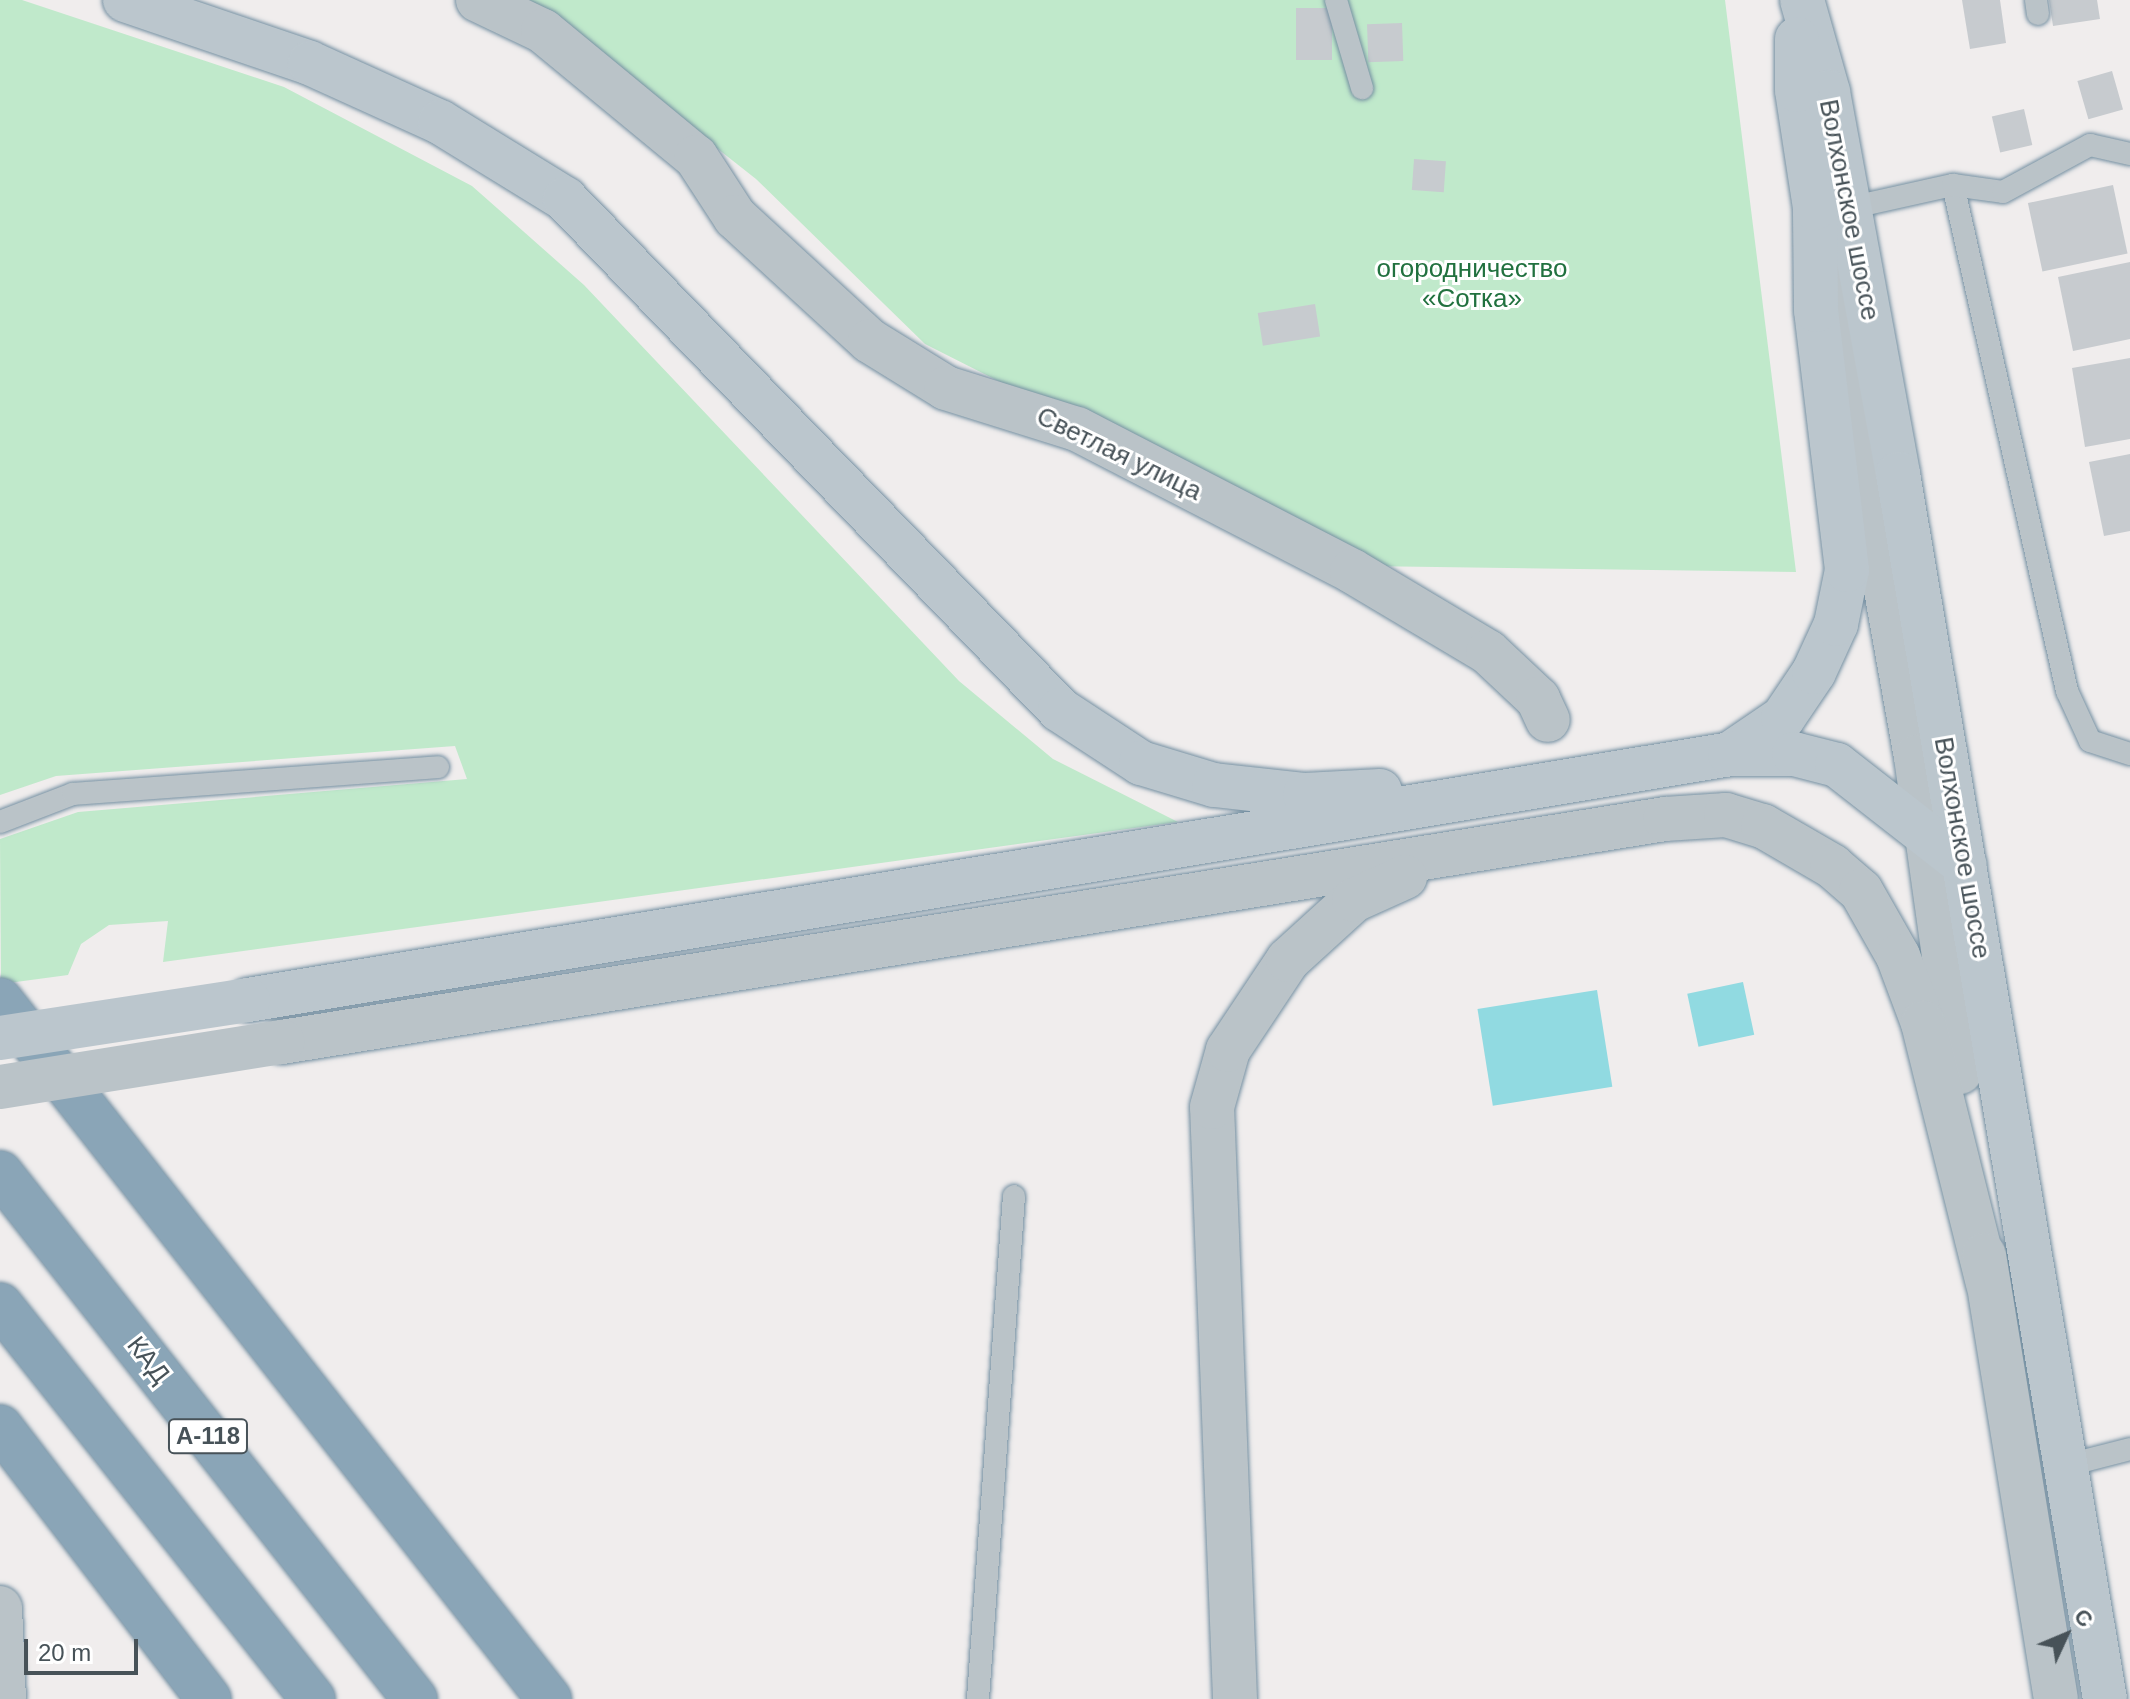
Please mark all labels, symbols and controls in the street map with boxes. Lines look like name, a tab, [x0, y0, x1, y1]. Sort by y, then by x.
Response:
street label: Волхонское шоссе	[1812, 97, 1886, 323]
park label: огородничество «Сотка»	[1376, 253, 1568, 314]
street label: Светлая улица	[1031, 401, 1207, 507]
street label: Волхонское шоссе	[1927, 735, 1997, 961]
street label: КАД	[120, 1330, 176, 1390]
road number: А-118	[166, 1416, 250, 1456]
north arrow	[2026, 1595, 2106, 1675]
text: С	[2069, 1604, 2098, 1632]
scale bar	[28, 1623, 142, 1673]
text: 20 m	[38, 1639, 91, 1666]

